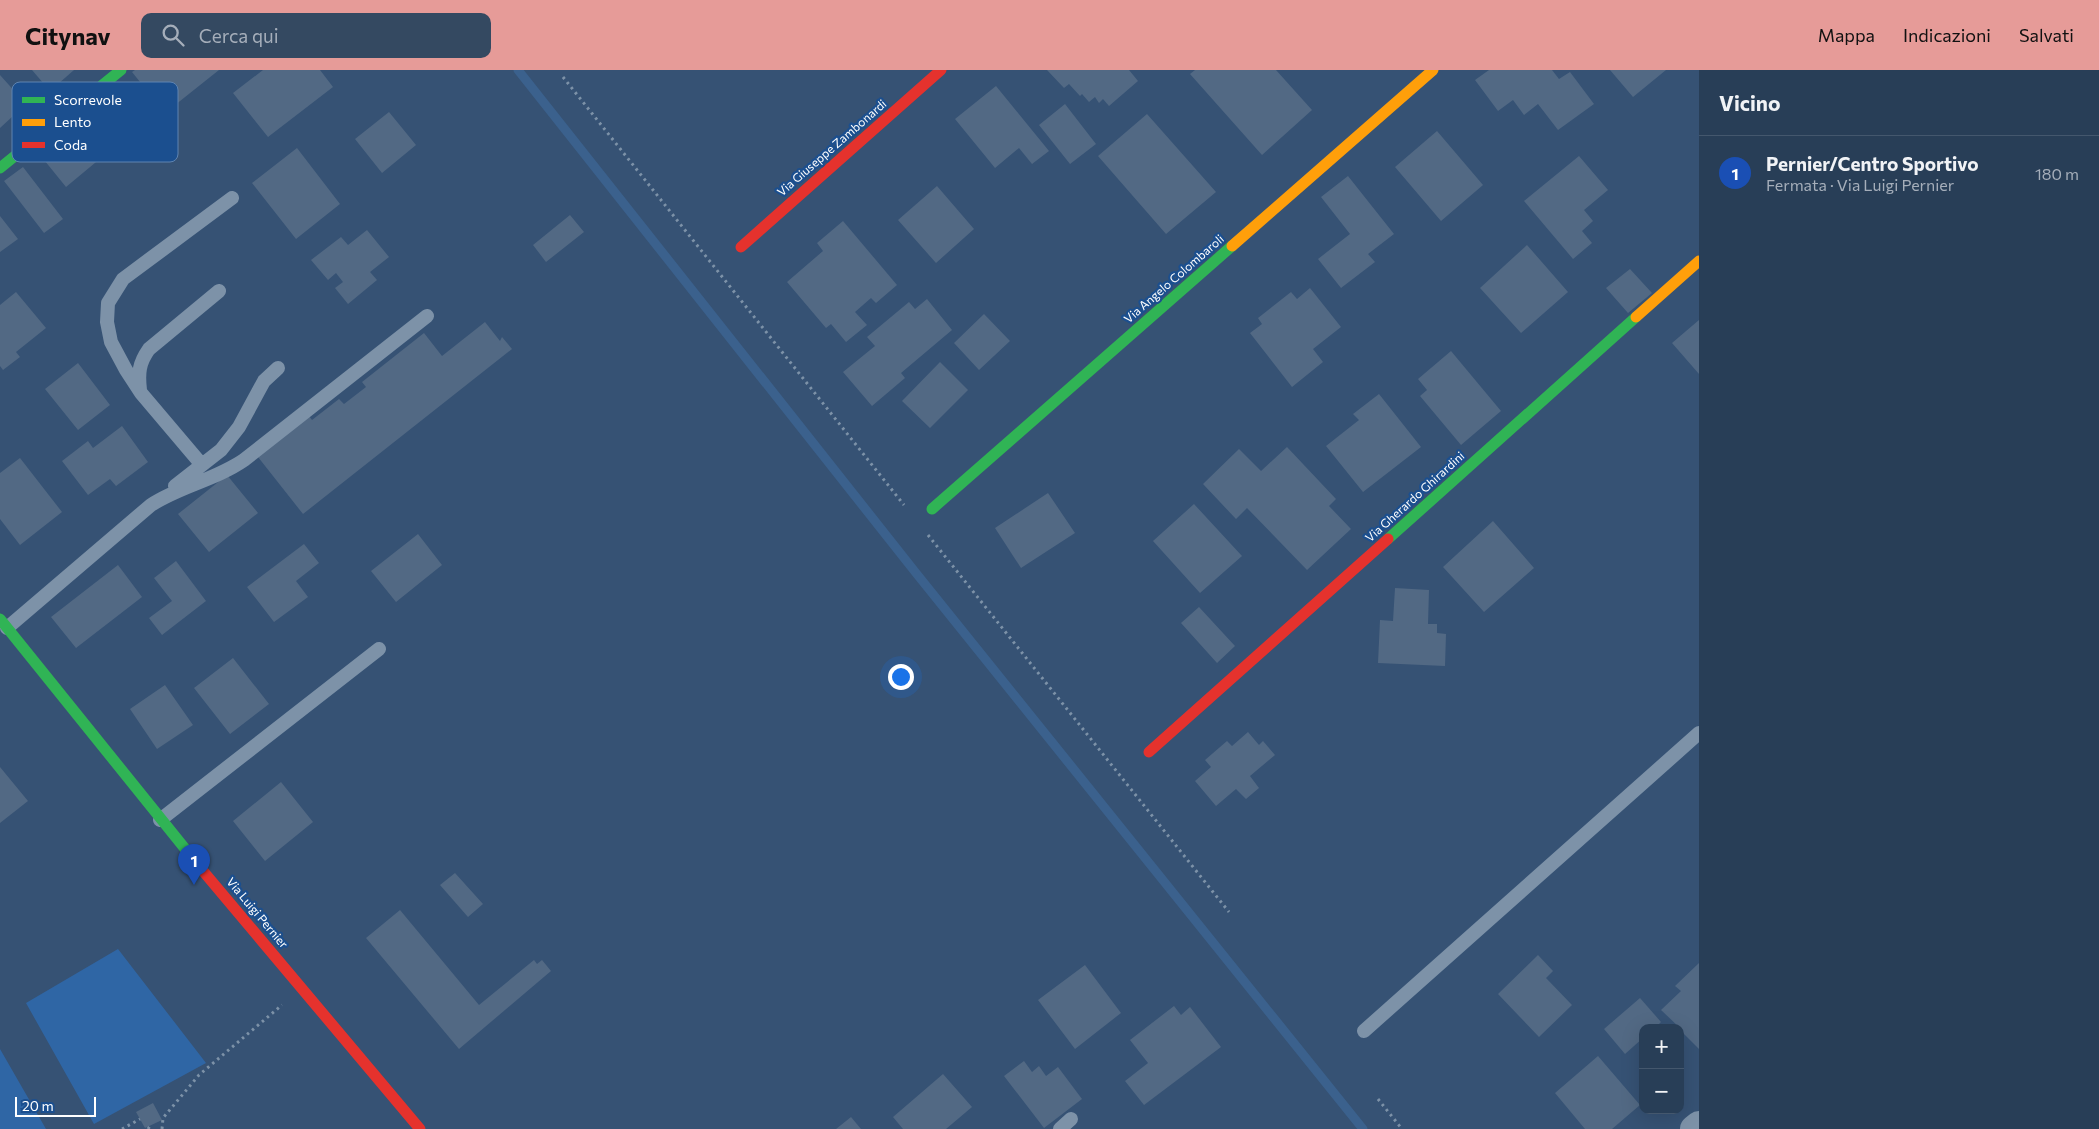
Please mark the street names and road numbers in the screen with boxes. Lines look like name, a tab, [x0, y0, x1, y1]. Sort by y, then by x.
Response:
street label: Via Giuseppe Zambonardi	[774, 96, 889, 198]
street label: Via Angelo Colombaroli	[1121, 231, 1226, 325]
street label: Via Gherardo Ghirardini	[1362, 448, 1467, 544]
street label: Via Luigi Pernier	[224, 874, 292, 951]

